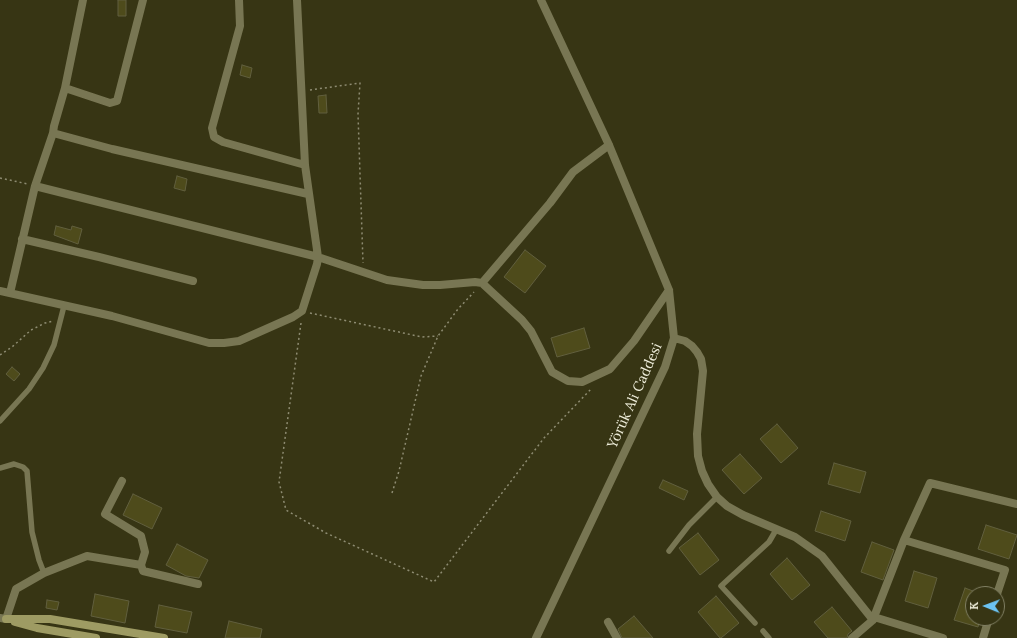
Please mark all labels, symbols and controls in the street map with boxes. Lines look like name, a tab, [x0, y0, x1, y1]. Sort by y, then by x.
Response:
street label: Yörük Ali Caddesi	[604, 341, 666, 451]
north arrow	[965, 586, 1005, 626]
text: K	[967, 602, 981, 610]

